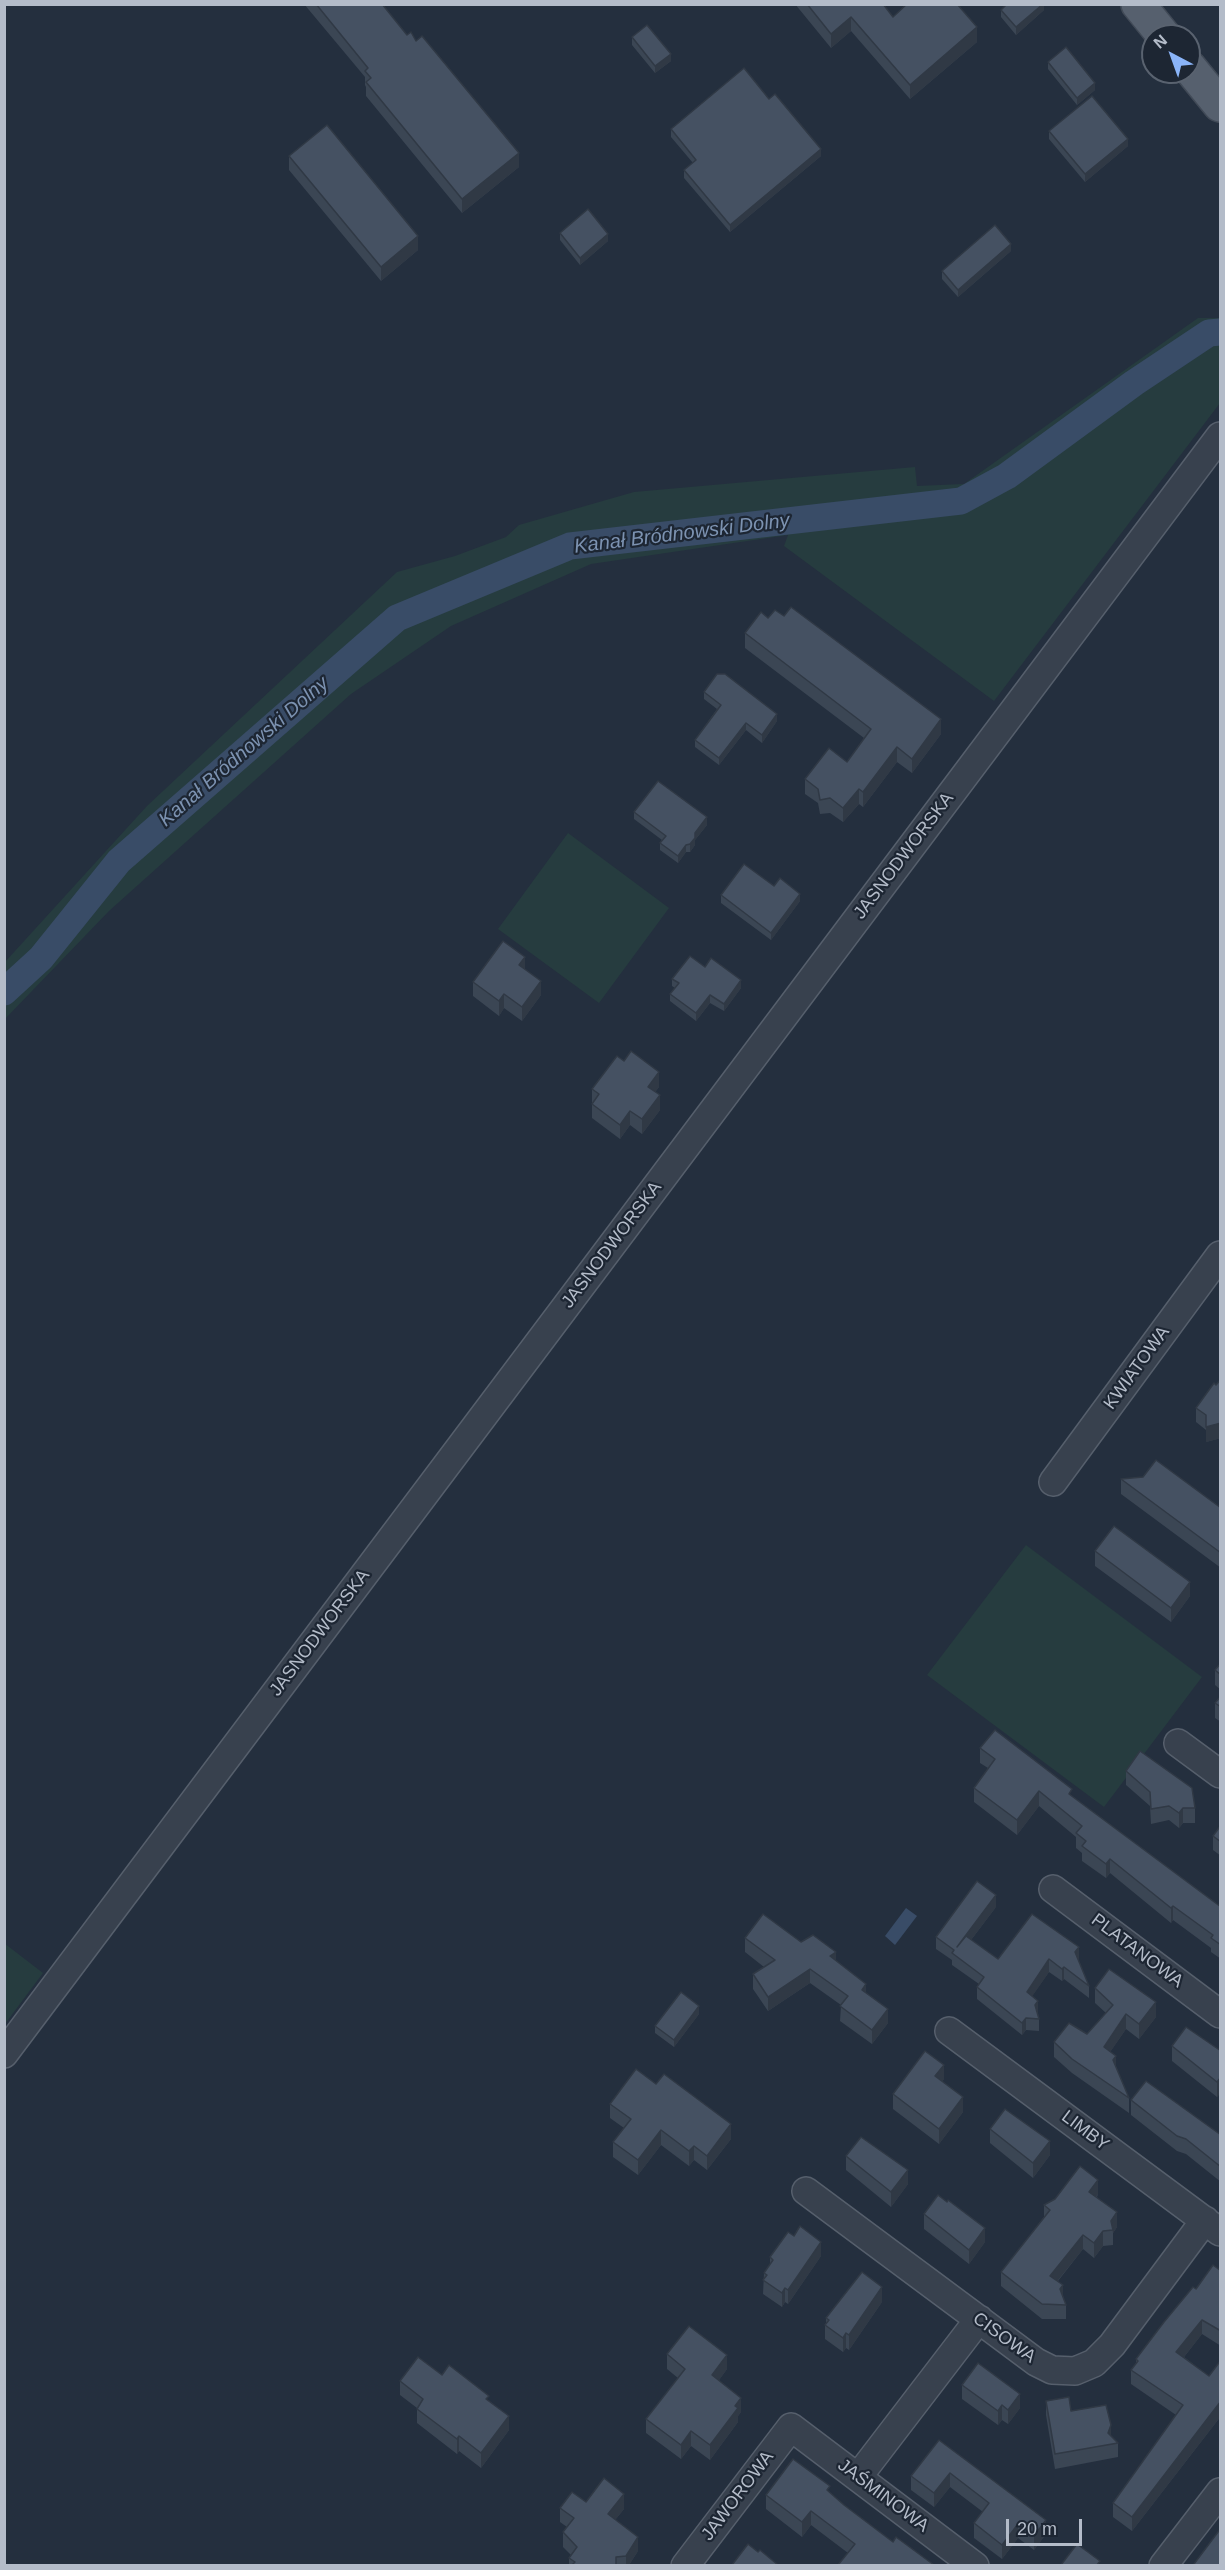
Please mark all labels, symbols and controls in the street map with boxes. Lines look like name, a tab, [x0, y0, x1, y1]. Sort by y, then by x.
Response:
north arrow	[1141, 24, 1201, 84]
text: N	[1150, 31, 1170, 52]
water label: Kanał Bródnowski Dolny	[573, 509, 791, 559]
water label: Kanał Bródnowski Dolny	[154, 672, 334, 832]
street label: JASNODWORSKA	[849, 788, 959, 924]
street label: JASNODWORSKA	[557, 1177, 667, 1313]
street label: KWIATOWA	[1100, 1322, 1174, 1414]
street label: JASNODWORSKA	[265, 1565, 375, 1701]
street label: PLATANOWA	[1087, 1909, 1187, 1993]
street label: LIMBY	[1057, 2106, 1113, 2156]
street label: CISOWA	[968, 2308, 1040, 2368]
street label: JAWOROWA	[697, 2447, 779, 2545]
street label: JAŚMINOWA	[833, 2455, 933, 2537]
scale bar	[1009, 2507, 1086, 2545]
text: 20 m	[1017, 2519, 1057, 2539]

